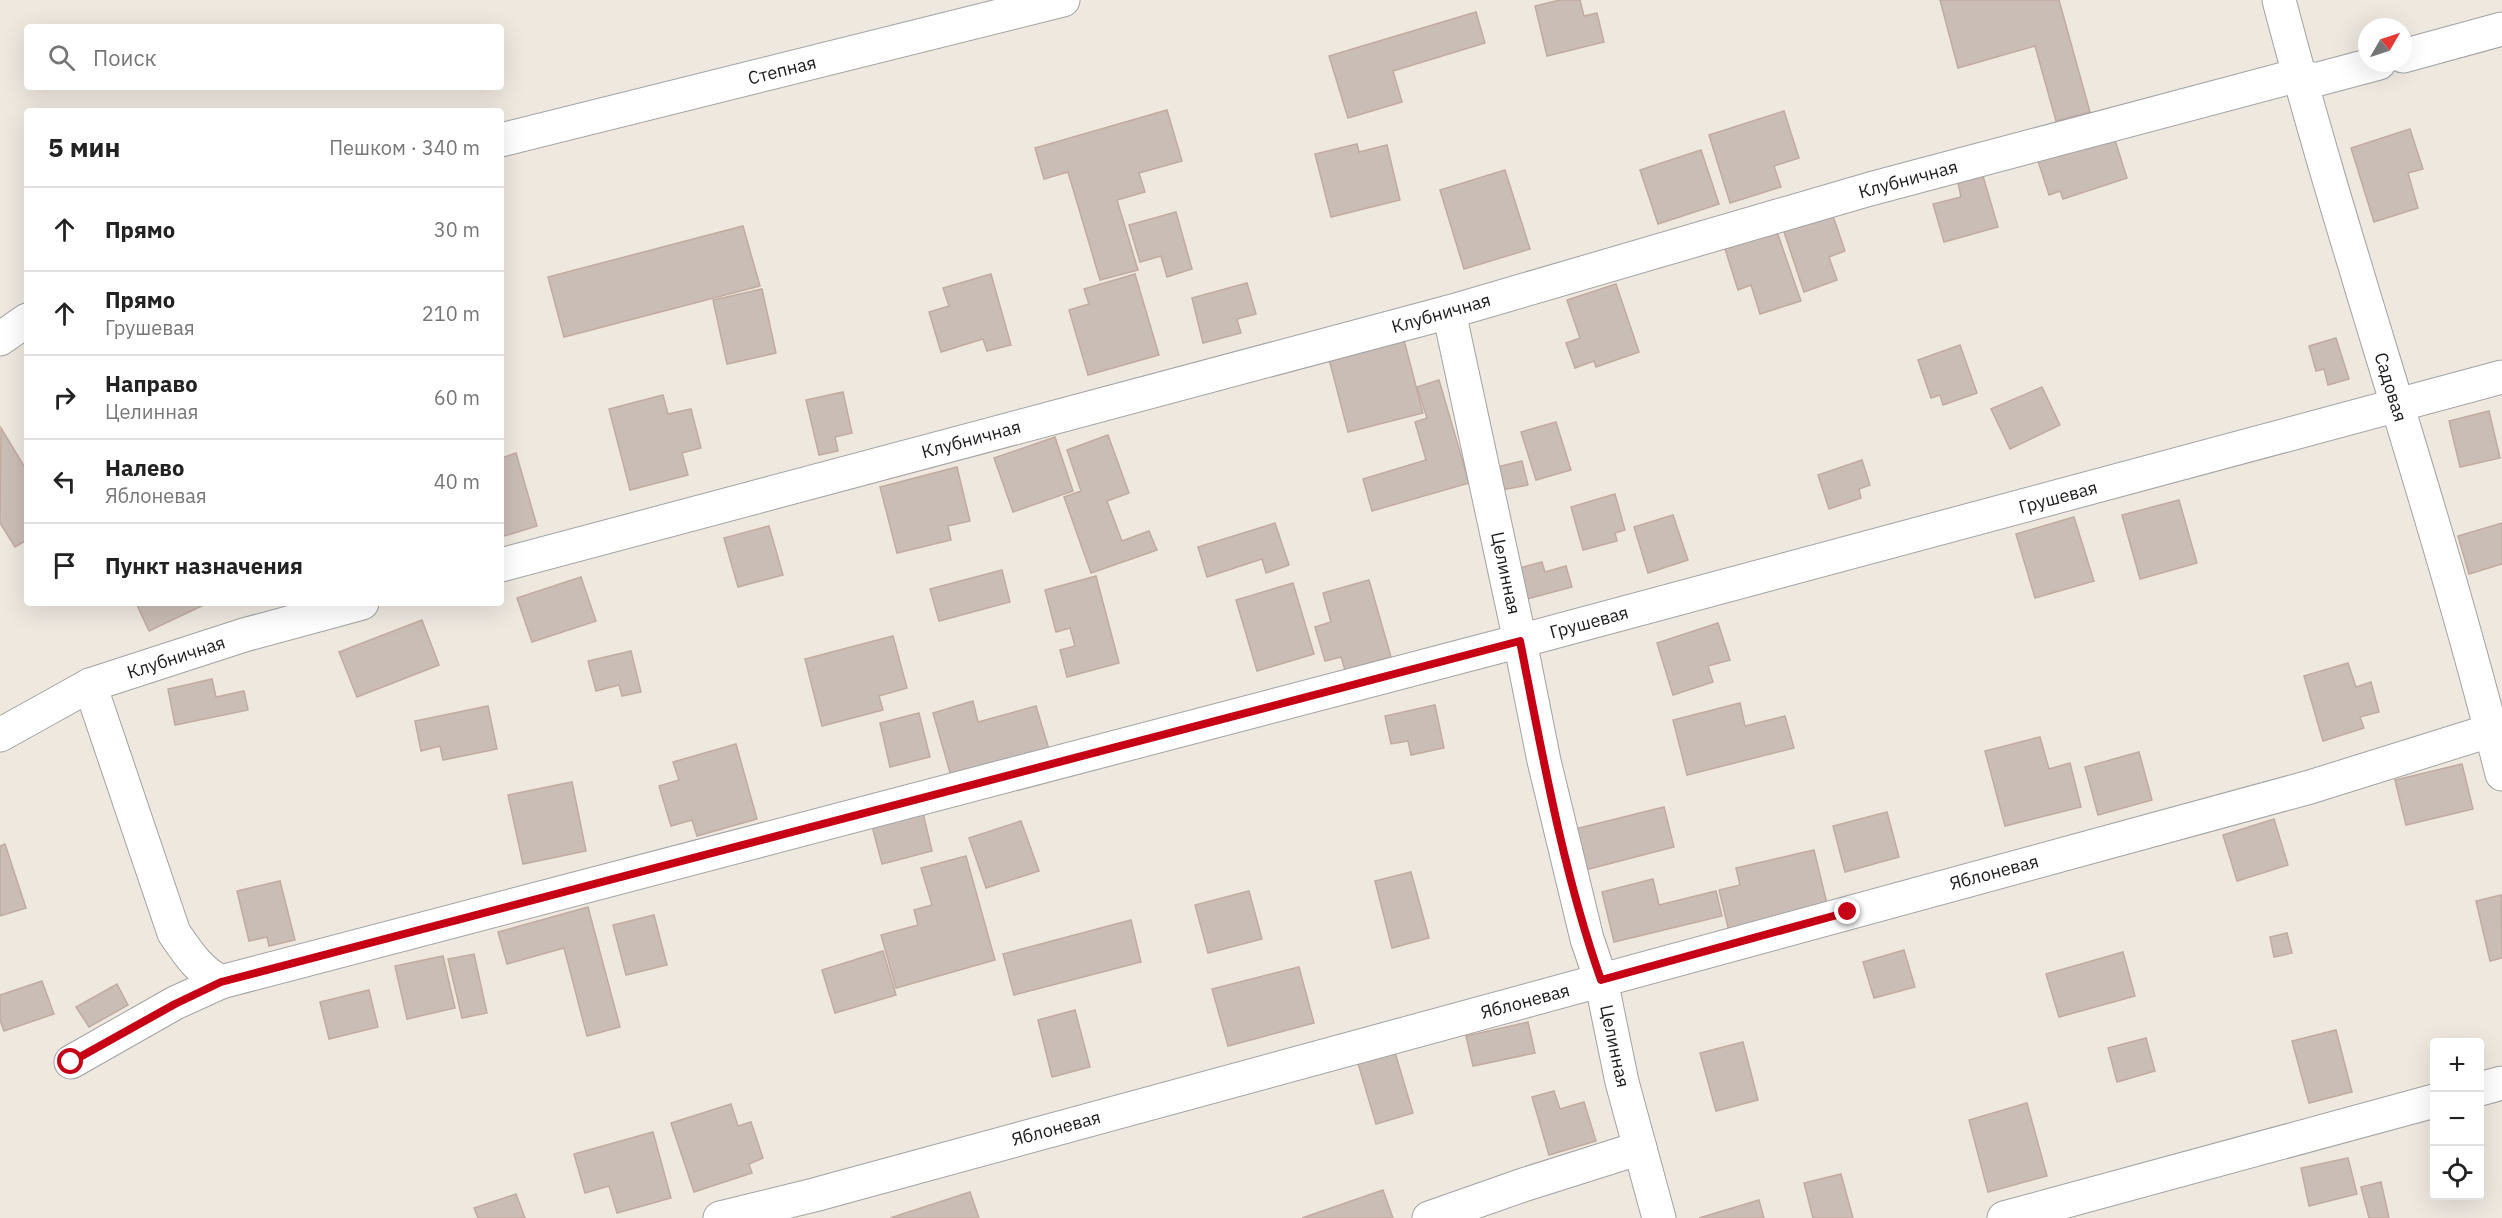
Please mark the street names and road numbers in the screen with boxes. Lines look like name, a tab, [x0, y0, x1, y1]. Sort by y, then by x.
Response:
street label: Степная	[746, 50, 818, 90]
street label: Клубничная	[1856, 155, 1960, 203]
street label: Клубничная	[1389, 288, 1493, 338]
street label: Садовая	[2370, 350, 2412, 424]
street label: Клубничная	[919, 415, 1023, 463]
street label: Грушевая	[2016, 475, 2100, 519]
street label: Целинная	[1486, 529, 1526, 617]
street label: Грушевая	[1547, 600, 1631, 644]
street label: Клубничная	[124, 630, 228, 684]
street label: Яблоневая	[1947, 849, 2041, 895]
street label: Яблоневая	[1478, 978, 1572, 1024]
street label: Целинная	[1595, 1002, 1635, 1090]
street label: Яблоневая	[1009, 1105, 1103, 1151]

